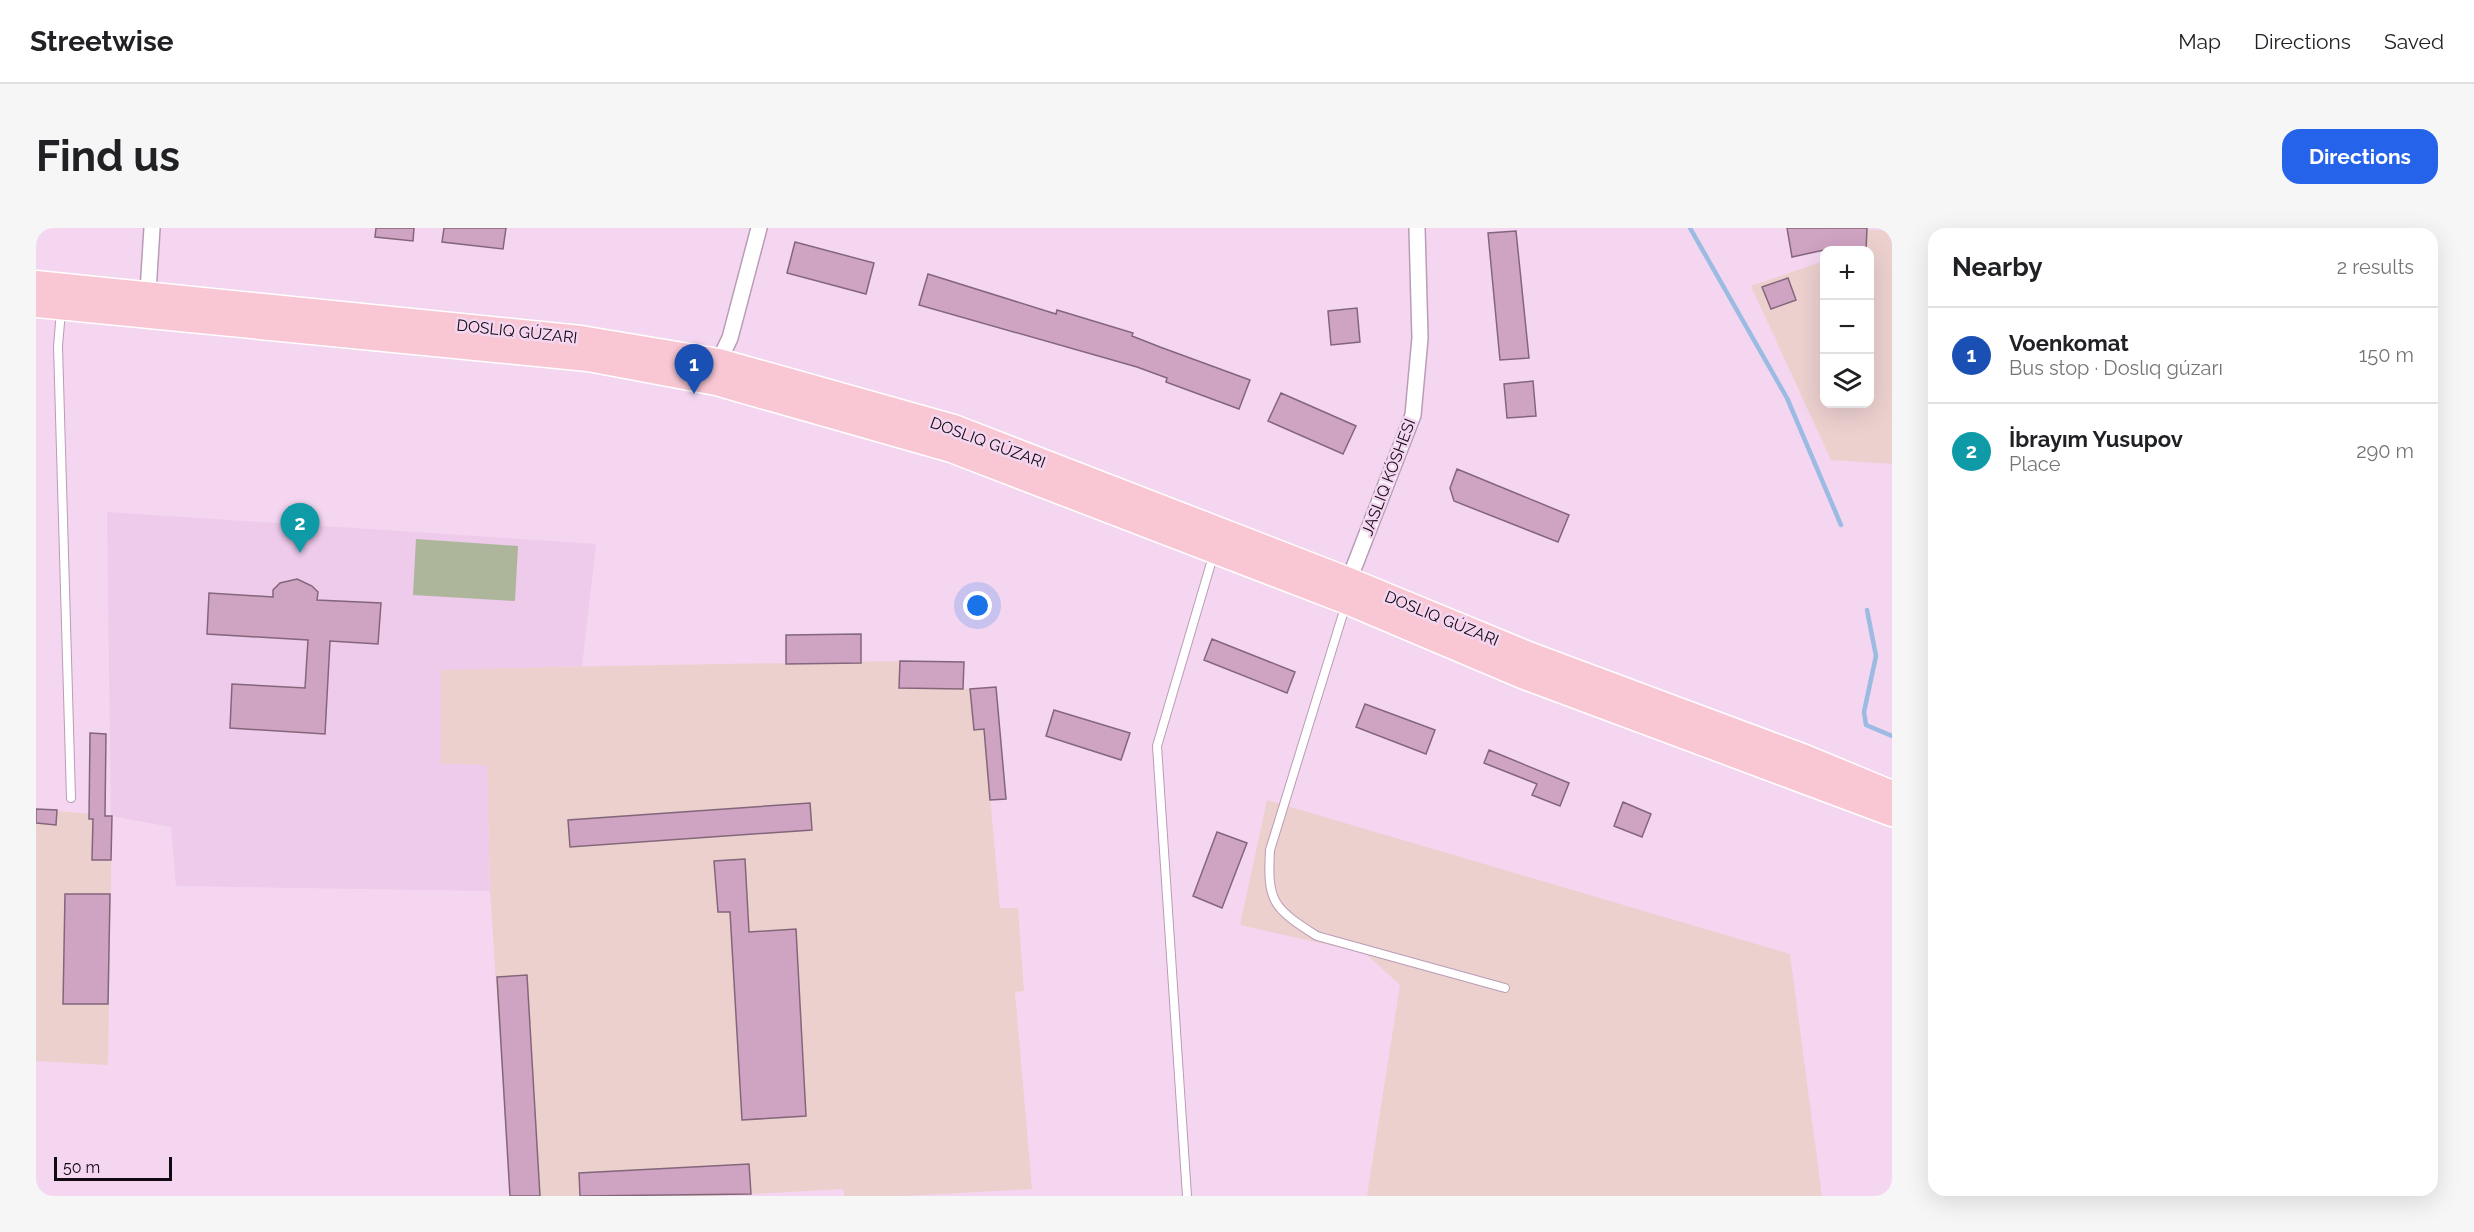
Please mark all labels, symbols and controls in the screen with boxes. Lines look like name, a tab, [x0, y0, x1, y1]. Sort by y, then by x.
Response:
text: Streetwise	[30, 25, 174, 58]
text: Map	[2178, 29, 2221, 54]
text: Directions	[2254, 29, 2351, 54]
text: Saved	[2384, 29, 2444, 54]
button: Directions	[2282, 129, 2438, 184]
text: Find us	[36, 132, 180, 181]
map controls	[1820, 246, 1874, 408]
button: +	[1820, 246, 1874, 300]
text: Nearby	[1952, 252, 2042, 282]
text: 2 results	[2337, 255, 2414, 279]
button: −	[1820, 300, 1874, 354]
street label: DOSLIQ GÚZARI	[456, 315, 578, 347]
text: Voenkomat	[2009, 330, 2129, 356]
text: 1	[1967, 343, 1976, 367]
text: 150 m	[2359, 343, 2414, 367]
pin: 1	[674, 344, 714, 394]
button: layers	[1820, 354, 1874, 408]
text: Bus stop · Doslıq gúzarı	[2009, 356, 2223, 380]
street label: DOSLIQ GÚZARI	[928, 412, 1048, 472]
street label: JASLIQ KÓSHESI	[1356, 416, 1420, 538]
text: İbrayım Yusupov	[2009, 426, 2183, 452]
text: 2	[1966, 439, 1977, 463]
text: 290 m	[2356, 439, 2414, 463]
text: Place	[2009, 452, 2060, 476]
pin: 2	[280, 504, 320, 553]
street label: DOSLIQ GÚZARI	[1382, 586, 1502, 650]
your location	[963, 591, 992, 620]
scale bar	[54, 1154, 172, 1182]
text: 50 m	[63, 1158, 100, 1177]

